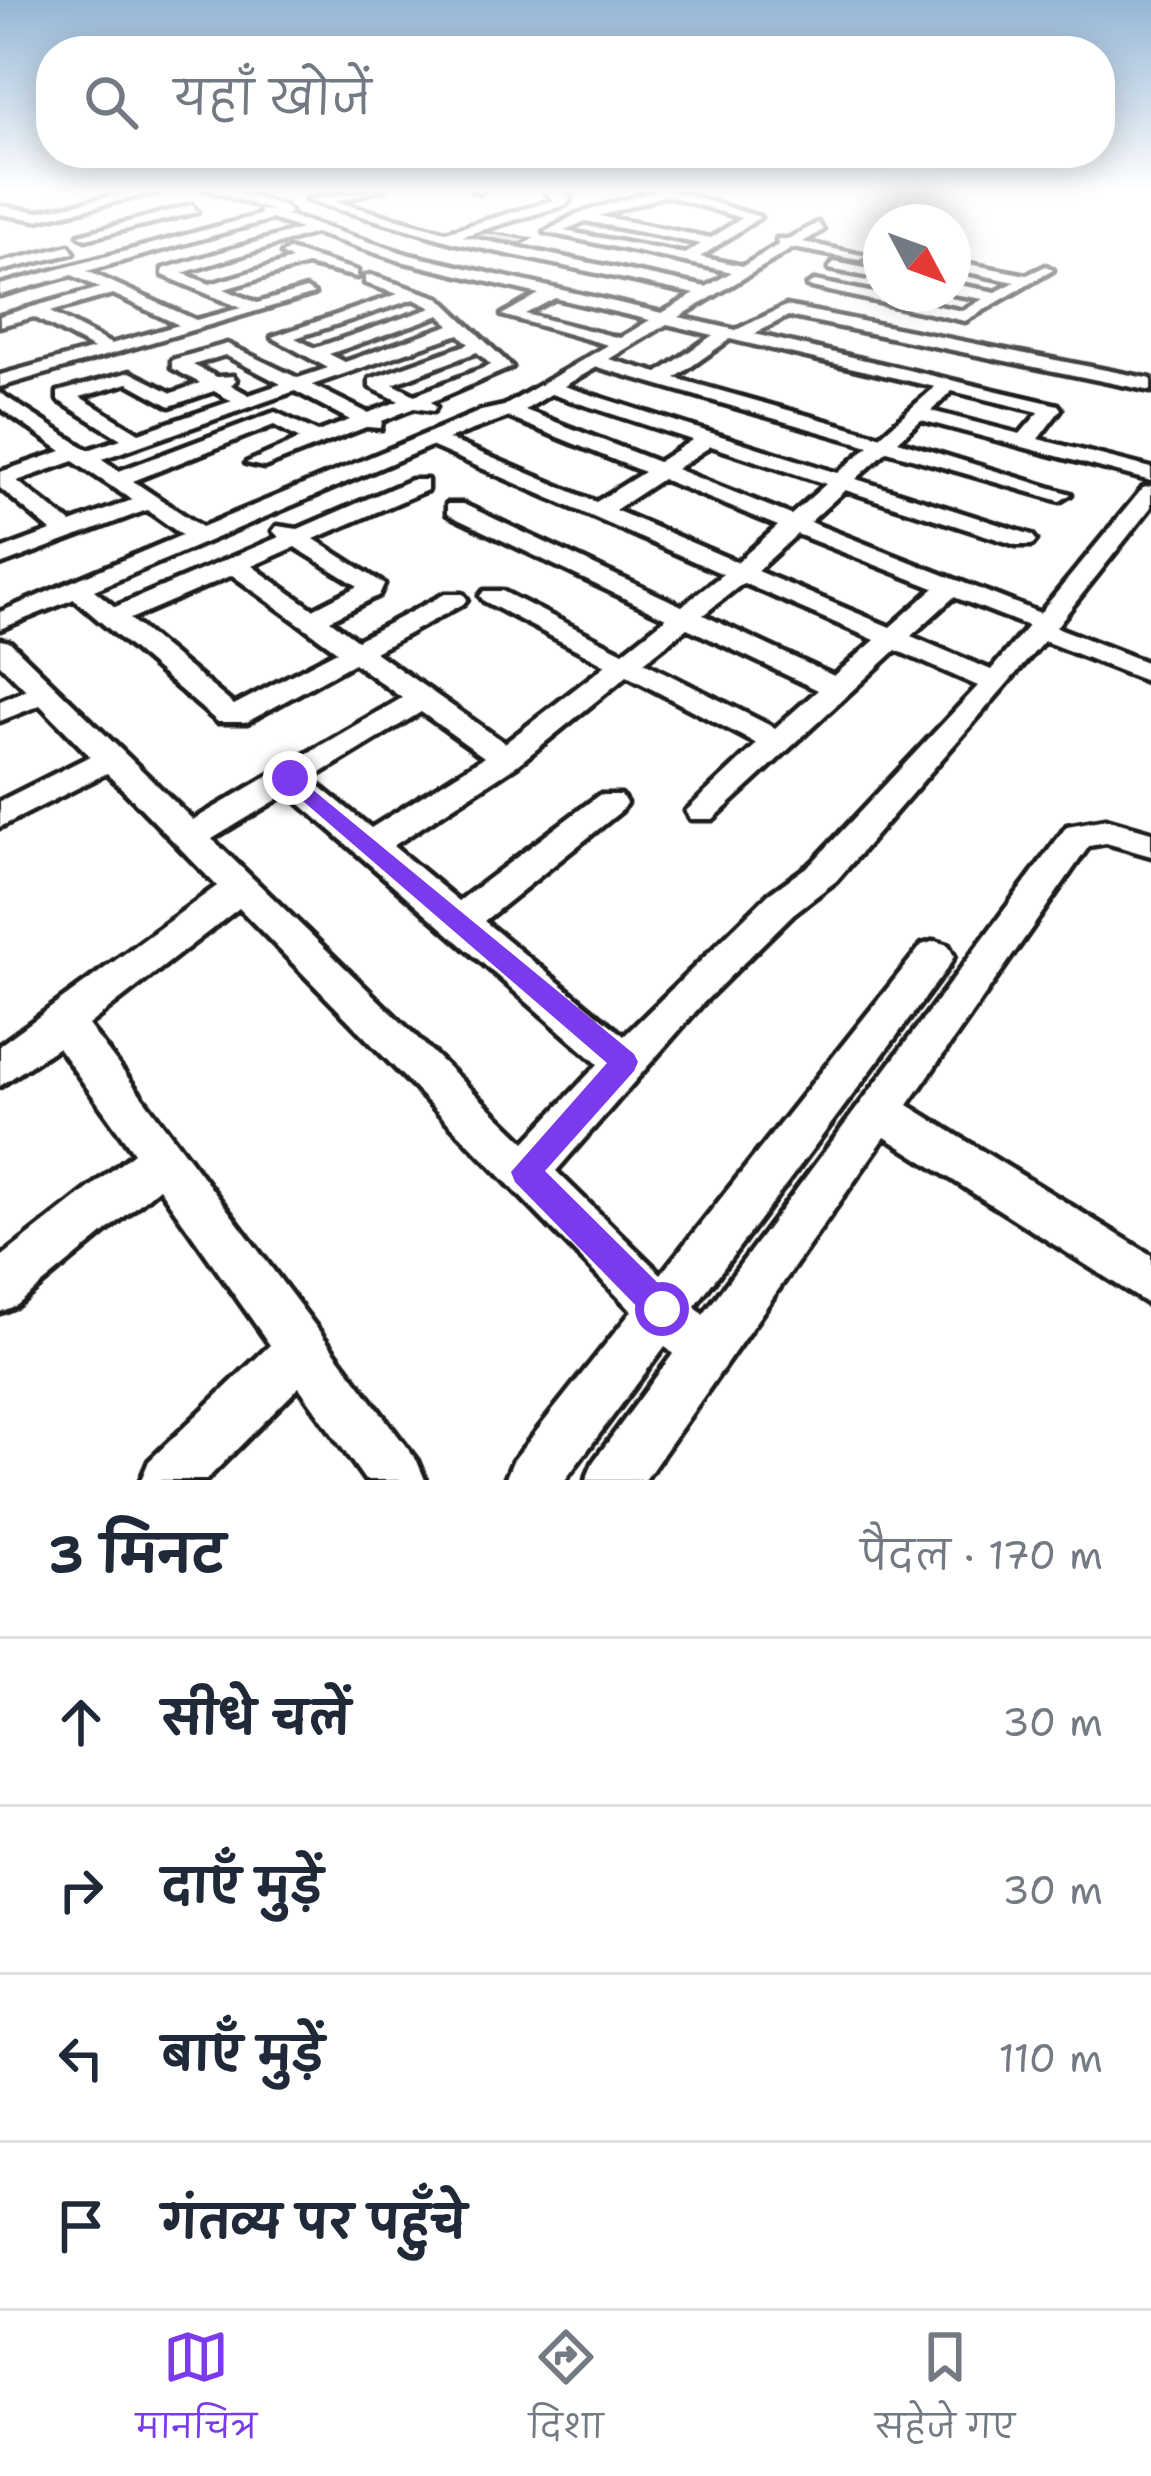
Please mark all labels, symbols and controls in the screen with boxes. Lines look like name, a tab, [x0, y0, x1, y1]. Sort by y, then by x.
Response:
search box	[36, 36, 1115, 168]
text: यहाँ खोजें	[174, 68, 371, 128]
icon: search	[78, 69, 144, 135]
north arrow	[863, 204, 971, 312]
route end	[263, 751, 317, 805]
route start	[635, 1282, 689, 1336]
text: 3 मिनट	[48, 1520, 225, 1588]
text: पैदल · 170 m	[860, 1529, 1103, 1581]
text: सीधे चलें	[162, 1688, 350, 1748]
icon: ahead	[48, 1689, 114, 1755]
text: 30 m	[1002, 1696, 1103, 1748]
text: दाएँ मुड़ें	[162, 1856, 323, 1916]
icon: right	[48, 1857, 114, 1923]
text: 30 m	[1002, 1864, 1103, 1916]
text: बाएँ मुड़ें	[162, 2024, 324, 2084]
icon: left	[48, 2025, 114, 2091]
text: 110 m	[999, 2032, 1103, 2084]
text: गंतव्य पर पहुँचे	[162, 2192, 466, 2252]
icon: arrive	[48, 2193, 114, 2259]
tab: मानचित्र	[136, 2324, 257, 2463]
tab: दिशा	[529, 2324, 604, 2463]
tab: सहेजे गए	[875, 2324, 1015, 2463]

